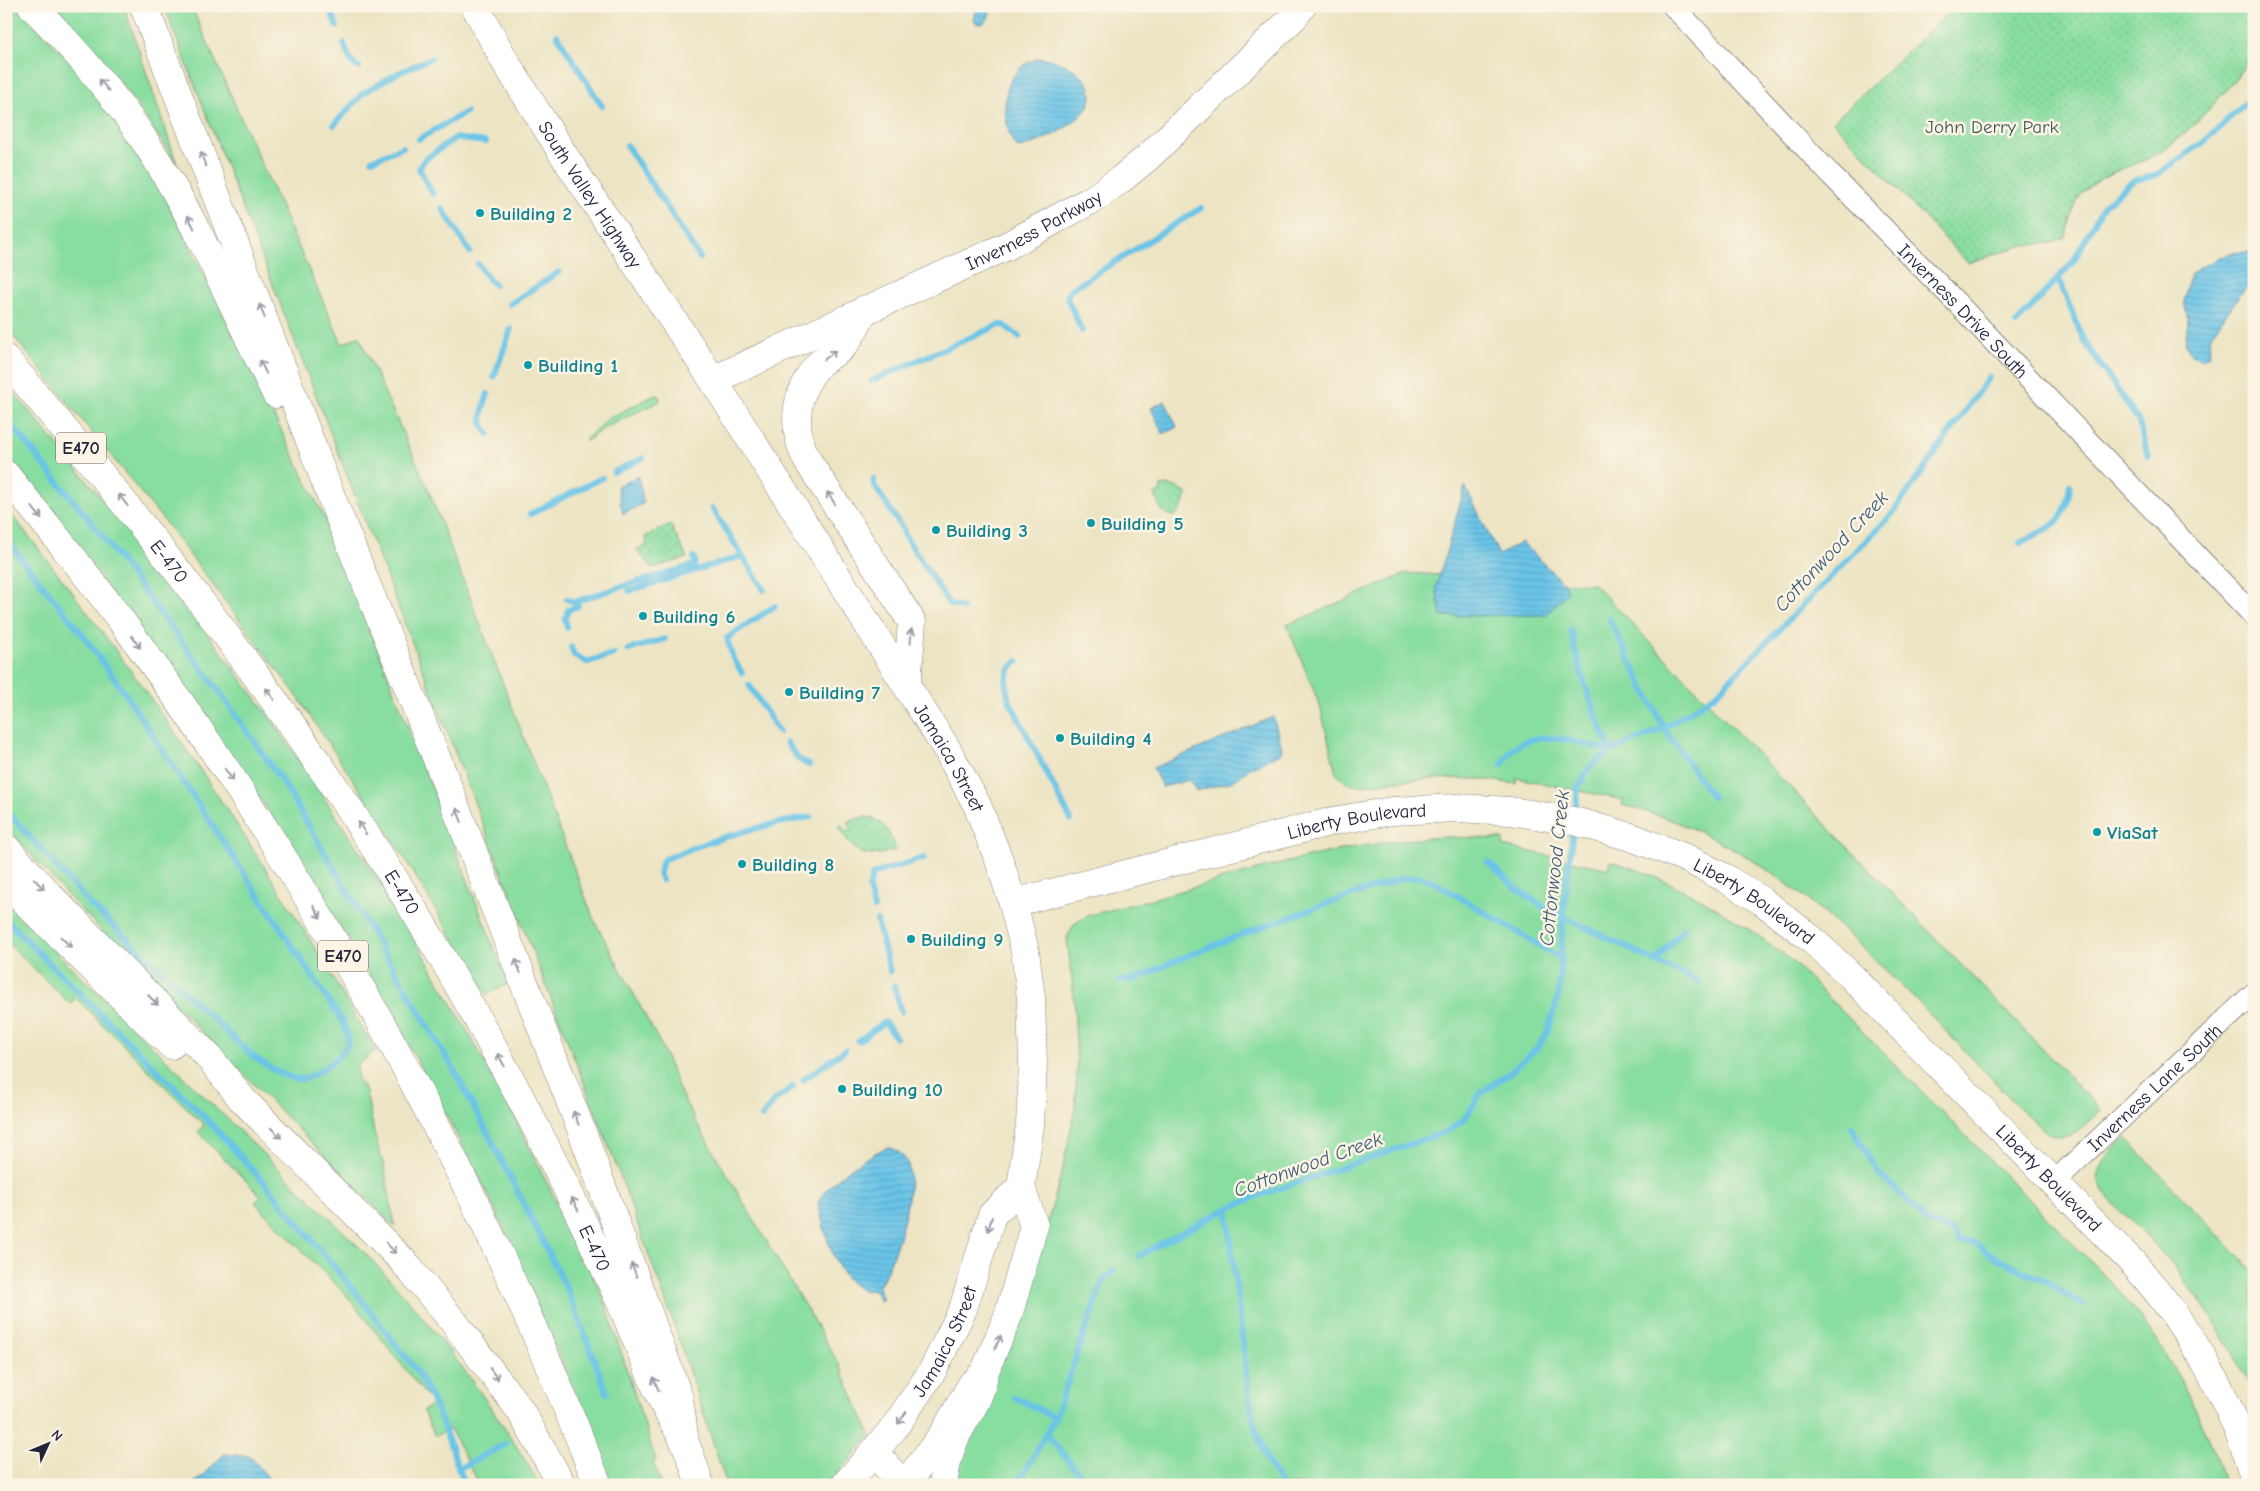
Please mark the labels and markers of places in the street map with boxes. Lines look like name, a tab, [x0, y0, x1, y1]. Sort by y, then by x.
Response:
place label: Building 2	[490, 203, 572, 225]
marker: Building 2	[474, 207, 486, 219]
place label: Building 1	[538, 355, 618, 377]
marker: Building 1	[522, 359, 534, 371]
place label: Building 5	[1101, 513, 1184, 535]
marker: Building 5	[1085, 517, 1097, 529]
place label: Building 3	[946, 520, 1028, 542]
marker: Building 3	[930, 524, 942, 536]
place label: Building 6	[653, 606, 736, 628]
marker: Building 6	[637, 610, 649, 622]
place label: Building 7	[799, 682, 881, 704]
marker: Building 7	[783, 686, 795, 698]
place label: Building 4	[1070, 728, 1152, 750]
marker: Building 4	[1054, 732, 1066, 744]
place label: ViaSat	[2107, 822, 2159, 844]
marker: ViaSat	[2091, 826, 2103, 838]
place label: Building 8	[752, 854, 834, 876]
marker: Building 8	[736, 858, 748, 870]
place label: Building 9	[921, 929, 1004, 951]
marker: Building 9	[905, 933, 917, 945]
place label: Building 10	[852, 1079, 943, 1101]
marker: Building 10	[836, 1083, 848, 1095]

